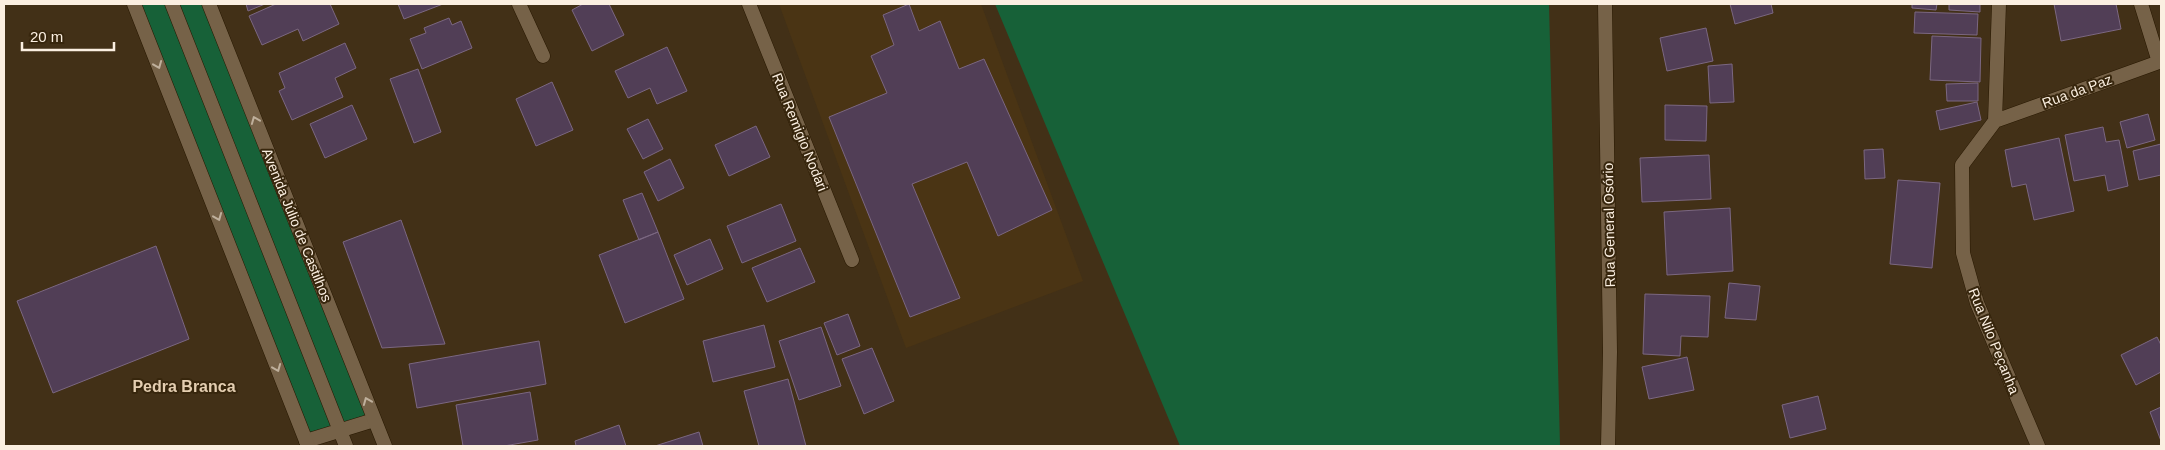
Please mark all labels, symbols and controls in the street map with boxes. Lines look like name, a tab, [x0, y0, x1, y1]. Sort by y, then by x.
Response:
scale bar	[22, 20, 115, 52]
text: 20 m	[30, 28, 63, 45]
one-way arrow	[152, 61, 162, 69]
street label: Rua Remigio Nodari	[769, 71, 831, 193]
street label: Rua da Paz	[2040, 71, 2114, 111]
one-way arrow	[251, 116, 261, 125]
street label: Avenida Júlio de Castilhos	[259, 146, 335, 304]
street label: Rua General Osório	[1600, 162, 1618, 287]
one-way arrow	[212, 212, 222, 220]
street label: Rua Nilo Peçanha	[1965, 286, 2023, 397]
one-way arrow	[271, 363, 281, 372]
district label: Pedra Branca	[132, 378, 236, 395]
one-way arrow	[362, 397, 373, 406]

